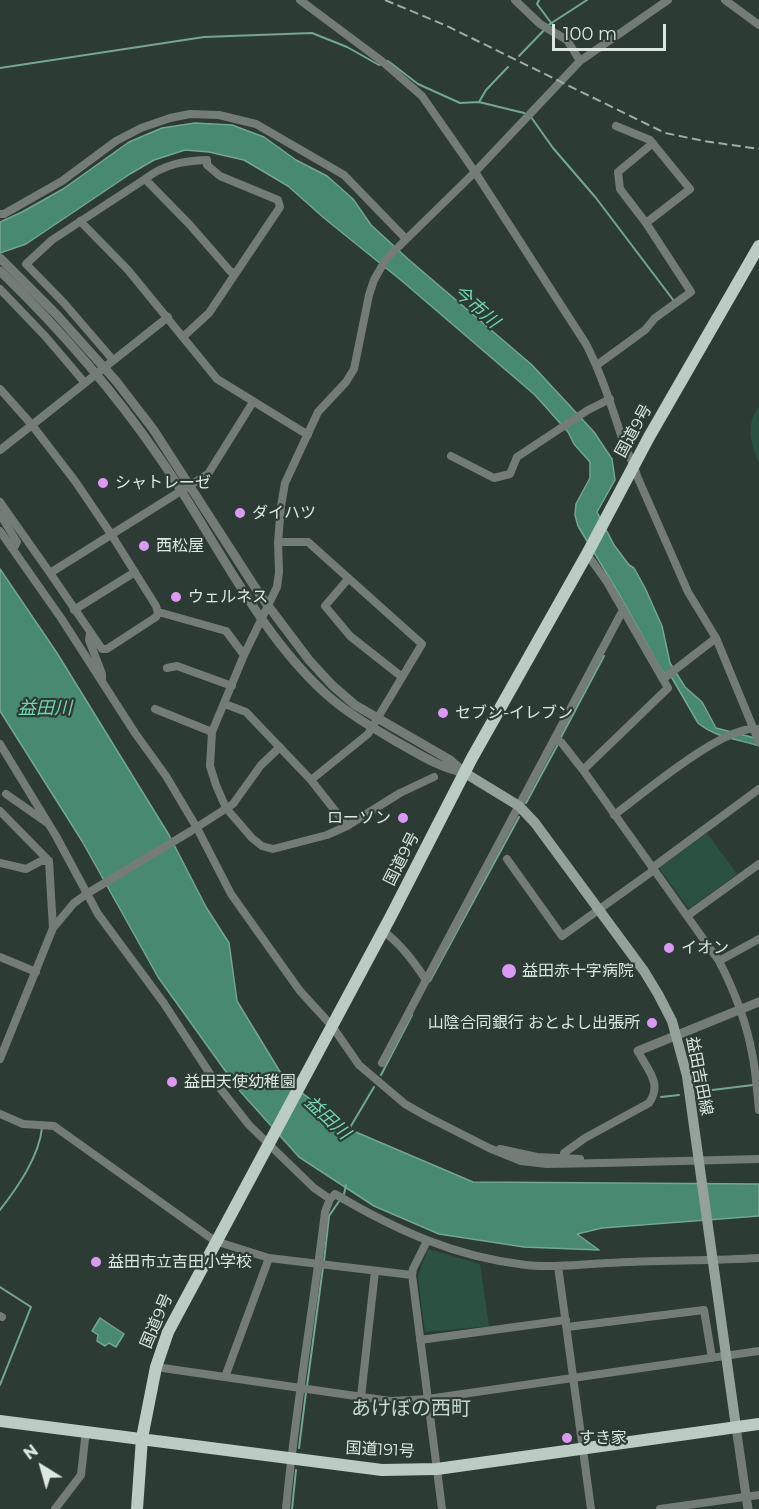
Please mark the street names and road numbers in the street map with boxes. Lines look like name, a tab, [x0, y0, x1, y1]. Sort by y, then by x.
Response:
street label: 国道9号	[612, 401, 656, 461]
street label: 国道9号	[380, 829, 424, 889]
street label: 益田吉田線	[682, 1035, 716, 1117]
street label: 国道9号	[137, 1291, 177, 1351]
street label: 国道191号	[345, 1439, 415, 1461]

